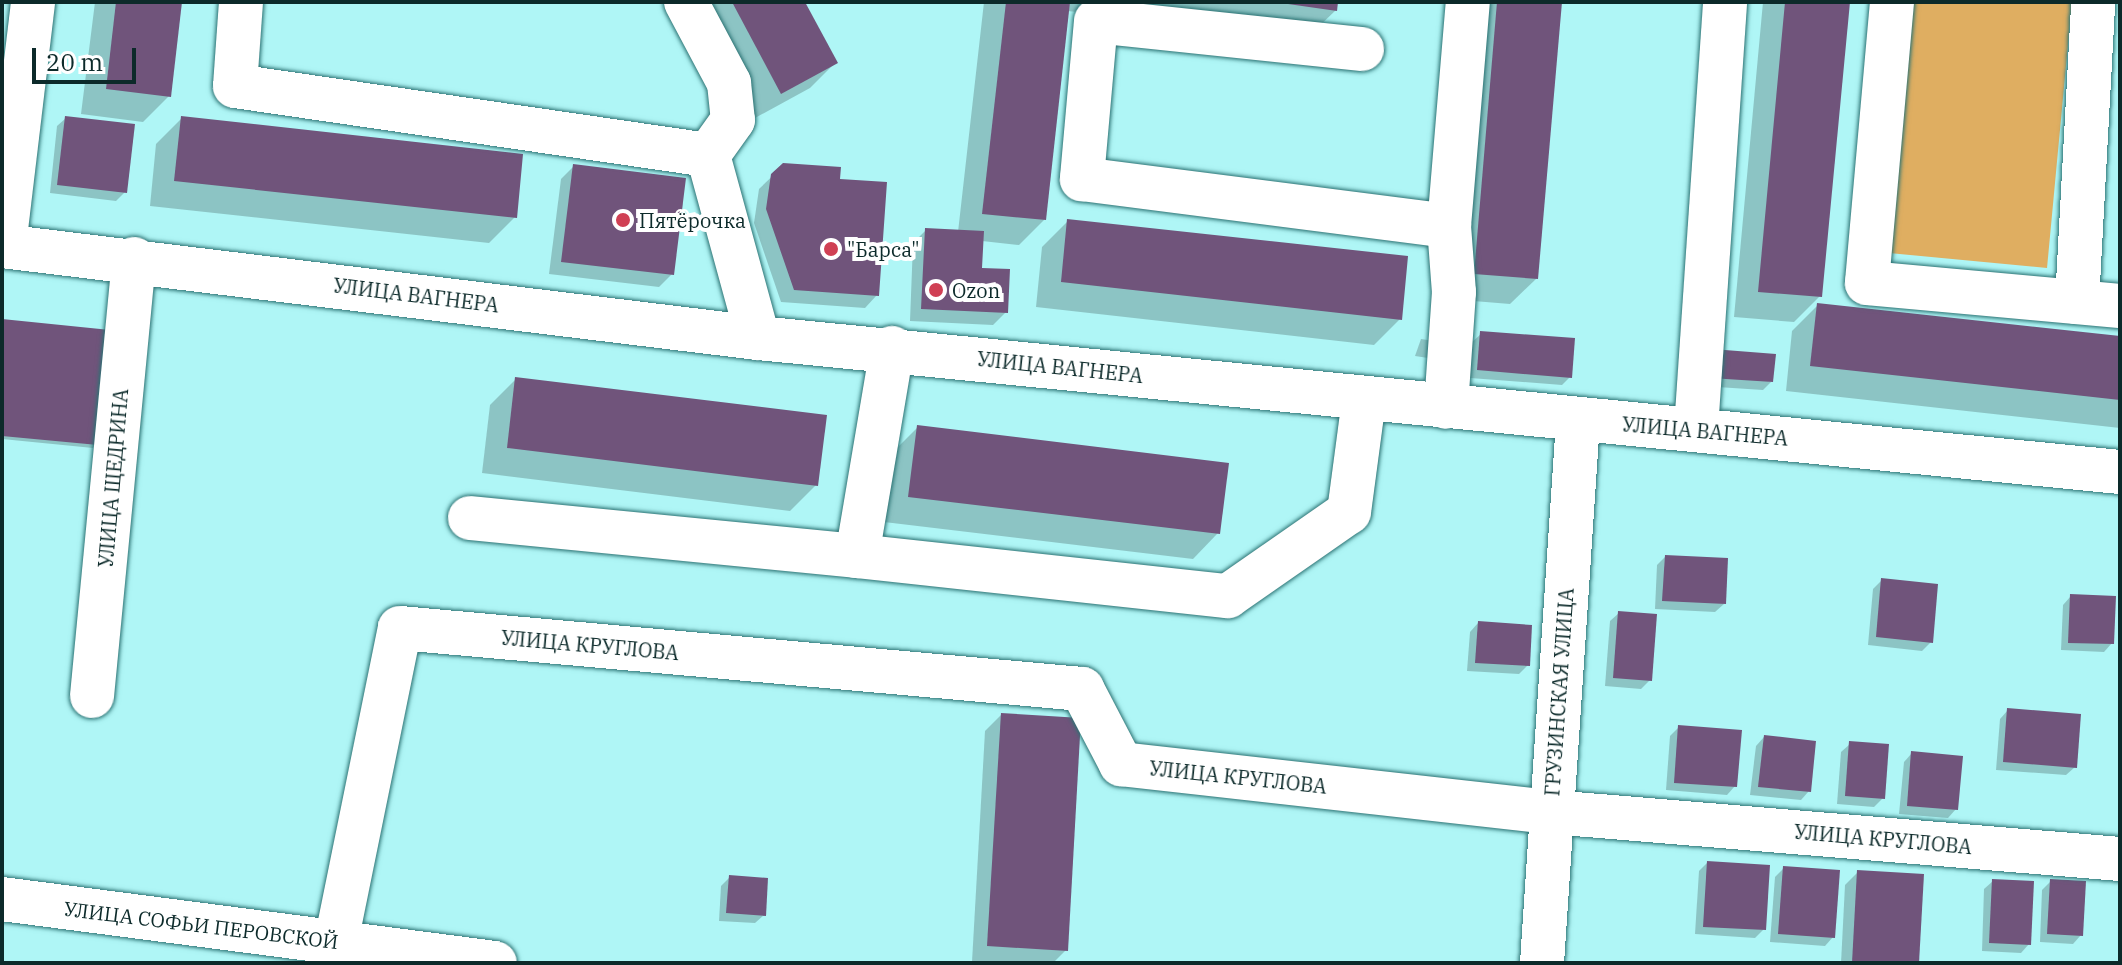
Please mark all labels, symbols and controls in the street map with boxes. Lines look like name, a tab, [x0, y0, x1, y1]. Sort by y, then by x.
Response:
scale bar	[36, 32, 140, 82]
text: 20 m	[46, 46, 103, 78]
place label: Пятёрочка	[639, 208, 746, 232]
marker: Пятёрочка	[614, 211, 632, 229]
place label: "Барса"	[847, 237, 919, 261]
marker: "Барса"	[822, 240, 840, 258]
street label: УЛИЦА ВАГНЕРА	[332, 273, 500, 317]
place label: Ozon	[952, 278, 1000, 302]
marker: Ozon	[927, 281, 945, 299]
street label: УЛИЦА ВАГНЕРА	[976, 346, 1144, 388]
street label: УЛИЦА ЩЕДРИНА	[93, 388, 133, 568]
street label: УЛИЦА ВАГНЕРА	[1621, 412, 1789, 450]
street label: ГРУЗИНСКАЯ УЛИЦА	[1540, 587, 1578, 797]
street label: УЛИЦА КРУГЛОВА	[500, 625, 680, 665]
street label: УЛИЦА КРУГЛОВА	[1148, 756, 1328, 798]
street label: УЛИЦА КРУГЛОВА	[1793, 819, 1973, 859]
street label: УЛИЦА СОФЬИ ПЕРОВСКОЙ	[62, 896, 340, 954]

